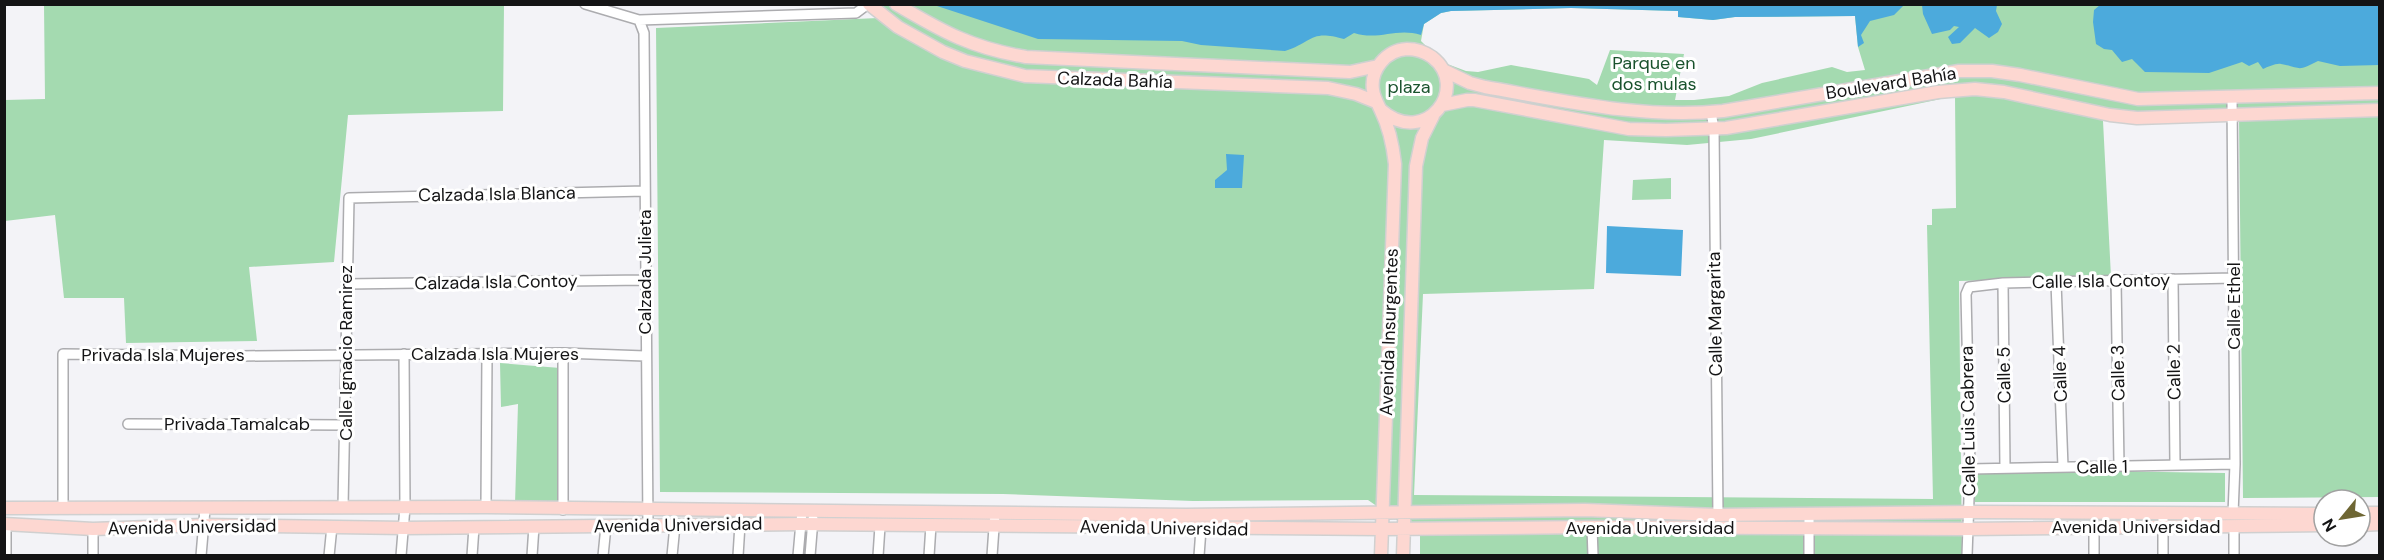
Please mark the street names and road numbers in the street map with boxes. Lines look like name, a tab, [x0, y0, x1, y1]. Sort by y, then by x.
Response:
street label: Boulevard Bahía	[1824, 61, 1958, 105]
street label: Calzada Bahía	[1057, 66, 1173, 94]
street label: Calzada Isla Blanca	[418, 181, 576, 207]
street label: Calzada Julieta	[633, 209, 657, 335]
street label: Avenida Insurgentes	[1374, 248, 1404, 416]
street label: Calle Margarita	[1702, 251, 1728, 377]
street label: Calle Ethel	[2222, 262, 2246, 350]
street label: Calle Ignacio Ramirez	[334, 265, 358, 441]
street label: Calle Isla Contoy	[2032, 268, 2170, 294]
street label: Calzada Isla Contoy	[414, 269, 578, 295]
street label: Calzada Isla Mujeres	[411, 342, 579, 366]
street label: Privada Isla Mujeres	[81, 343, 245, 367]
street label: Calle 2	[2162, 344, 2186, 400]
street label: Calle Luis Cabrera	[1955, 345, 1981, 497]
street label: Calle 4	[2047, 345, 2073, 403]
street label: Calle 3	[2106, 345, 2130, 401]
street label: Calle 5	[1992, 346, 2016, 404]
street label: Privada Tamalcab	[164, 412, 310, 436]
street label: Calle 1	[2076, 455, 2128, 479]
street label: Avenida Universidad	[593, 512, 763, 538]
street label: Avenida Universidad	[107, 514, 277, 540]
street label: Avenida Universidad	[1079, 515, 1249, 541]
street label: Avenida Universidad	[2052, 515, 2220, 539]
street label: Avenida Universidad	[1566, 516, 1734, 540]

